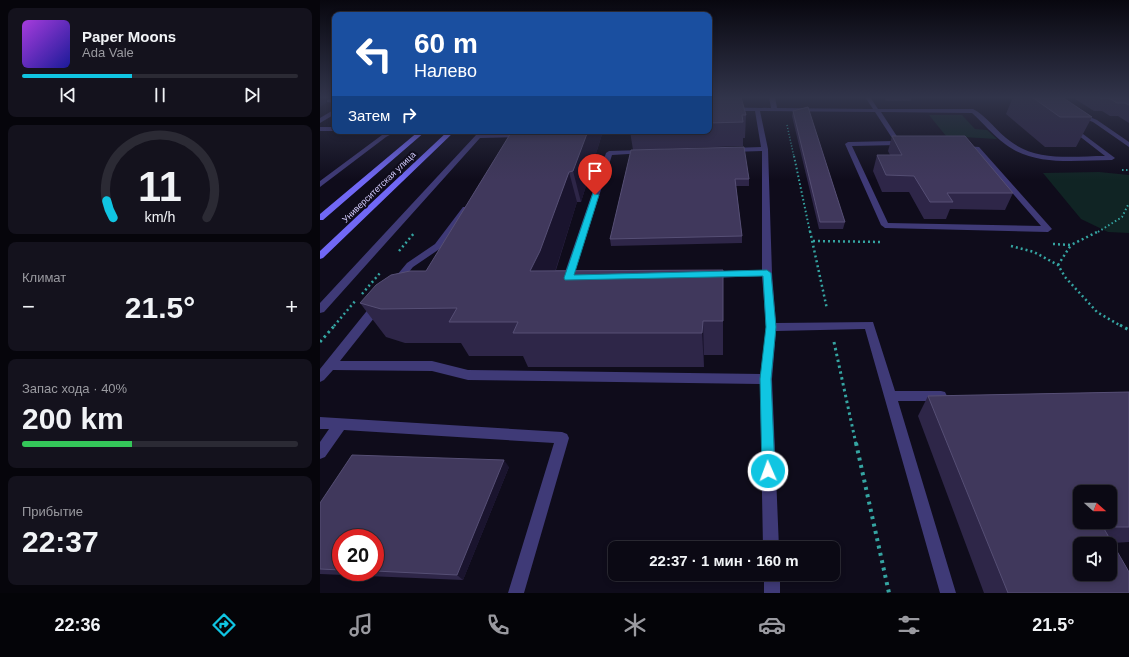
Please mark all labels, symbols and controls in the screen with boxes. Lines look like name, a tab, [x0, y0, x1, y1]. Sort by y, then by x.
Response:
text: Paper Moons	[82, 28, 176, 45]
icon: left	[348, 28, 400, 80]
text: 60 m	[414, 28, 478, 59]
text: Ada Vale	[82, 45, 134, 60]
text: Налево	[414, 61, 477, 81]
icon: previous	[57, 84, 79, 106]
icon: pause	[149, 84, 171, 106]
icon: next	[241, 84, 263, 106]
icon: right	[398, 104, 420, 126]
text: Затем	[348, 107, 390, 124]
street label: Университетская улица	[340, 149, 418, 225]
pin	[578, 154, 612, 195]
icon: arrive	[584, 160, 606, 182]
text: 11	[138, 162, 182, 209]
text: km/h	[145, 208, 176, 224]
text: Климат	[22, 270, 66, 285]
text: 21.5°	[125, 291, 195, 324]
text: −	[22, 294, 35, 319]
text: +	[285, 294, 298, 319]
text: Запас хода · 40%	[22, 381, 127, 396]
text: 200 km	[22, 402, 124, 435]
position arrow	[747, 450, 789, 492]
north arrow	[1073, 485, 1117, 529]
map controls	[1073, 485, 1117, 581]
text: Прибытие	[22, 504, 83, 519]
text: 22:37	[22, 525, 99, 558]
speed limit sign: 20	[332, 529, 384, 581]
button: sound	[1073, 537, 1117, 581]
text: 22:37 · 1 мин · 160 m	[649, 552, 799, 569]
icon: directions	[210, 611, 238, 639]
icon: music	[347, 611, 375, 639]
icon: phone	[484, 611, 512, 639]
icon: climate	[621, 611, 649, 639]
icon: car	[758, 611, 786, 639]
icon: filters	[895, 611, 923, 639]
text: 22:36	[55, 615, 101, 635]
text: 21.5°	[1032, 615, 1074, 635]

